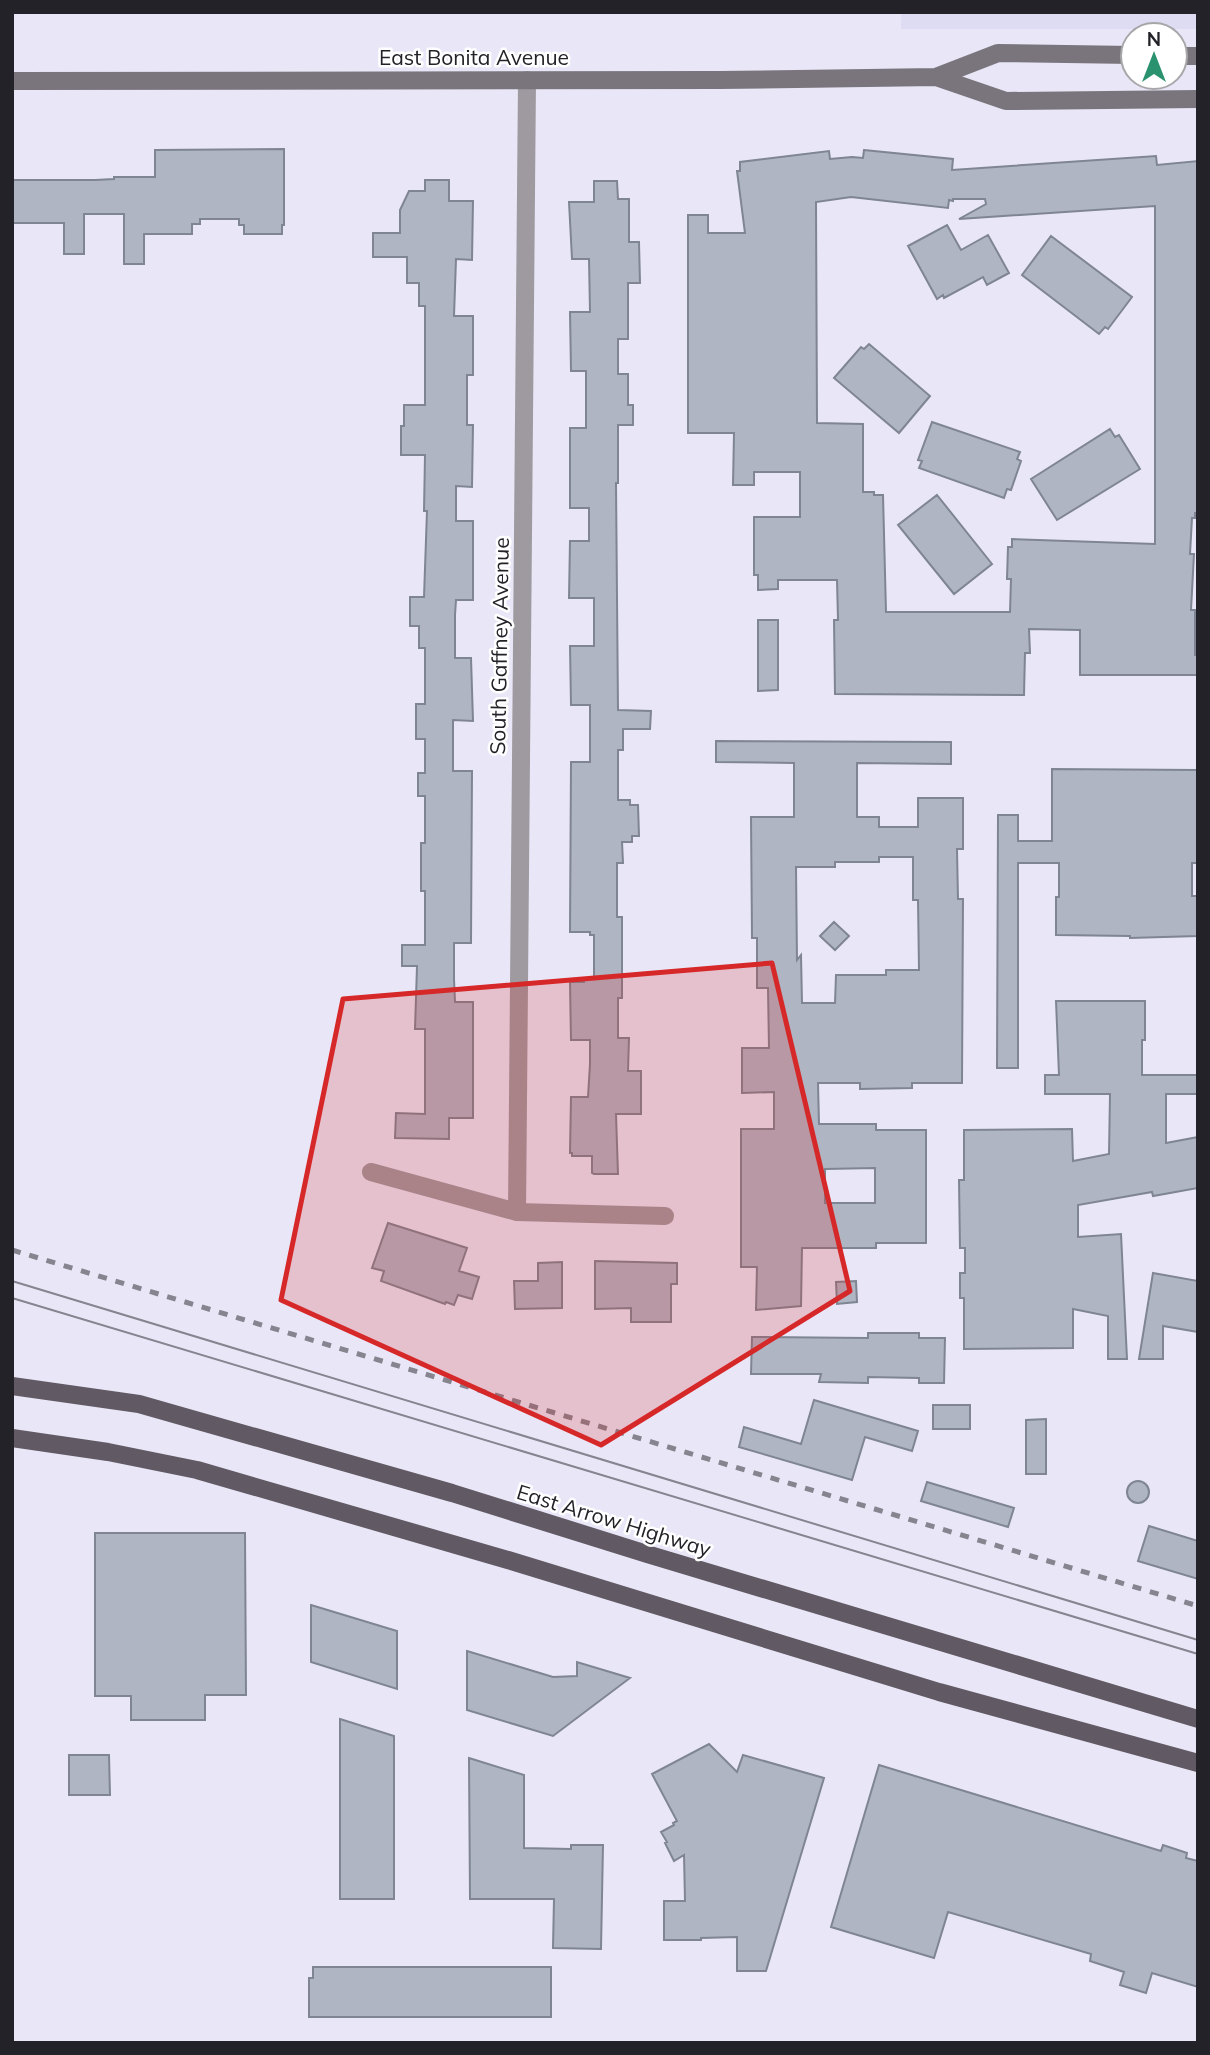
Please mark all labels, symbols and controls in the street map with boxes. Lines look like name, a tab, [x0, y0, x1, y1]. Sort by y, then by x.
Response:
north arrow	[1119, 21, 1189, 91]
text: N	[1147, 27, 1161, 51]
street label: East Bonita Avenue	[379, 44, 569, 70]
street label: South Gaffney Avenue	[484, 537, 514, 755]
street label: East Arrow Highway	[514, 1478, 714, 1562]

